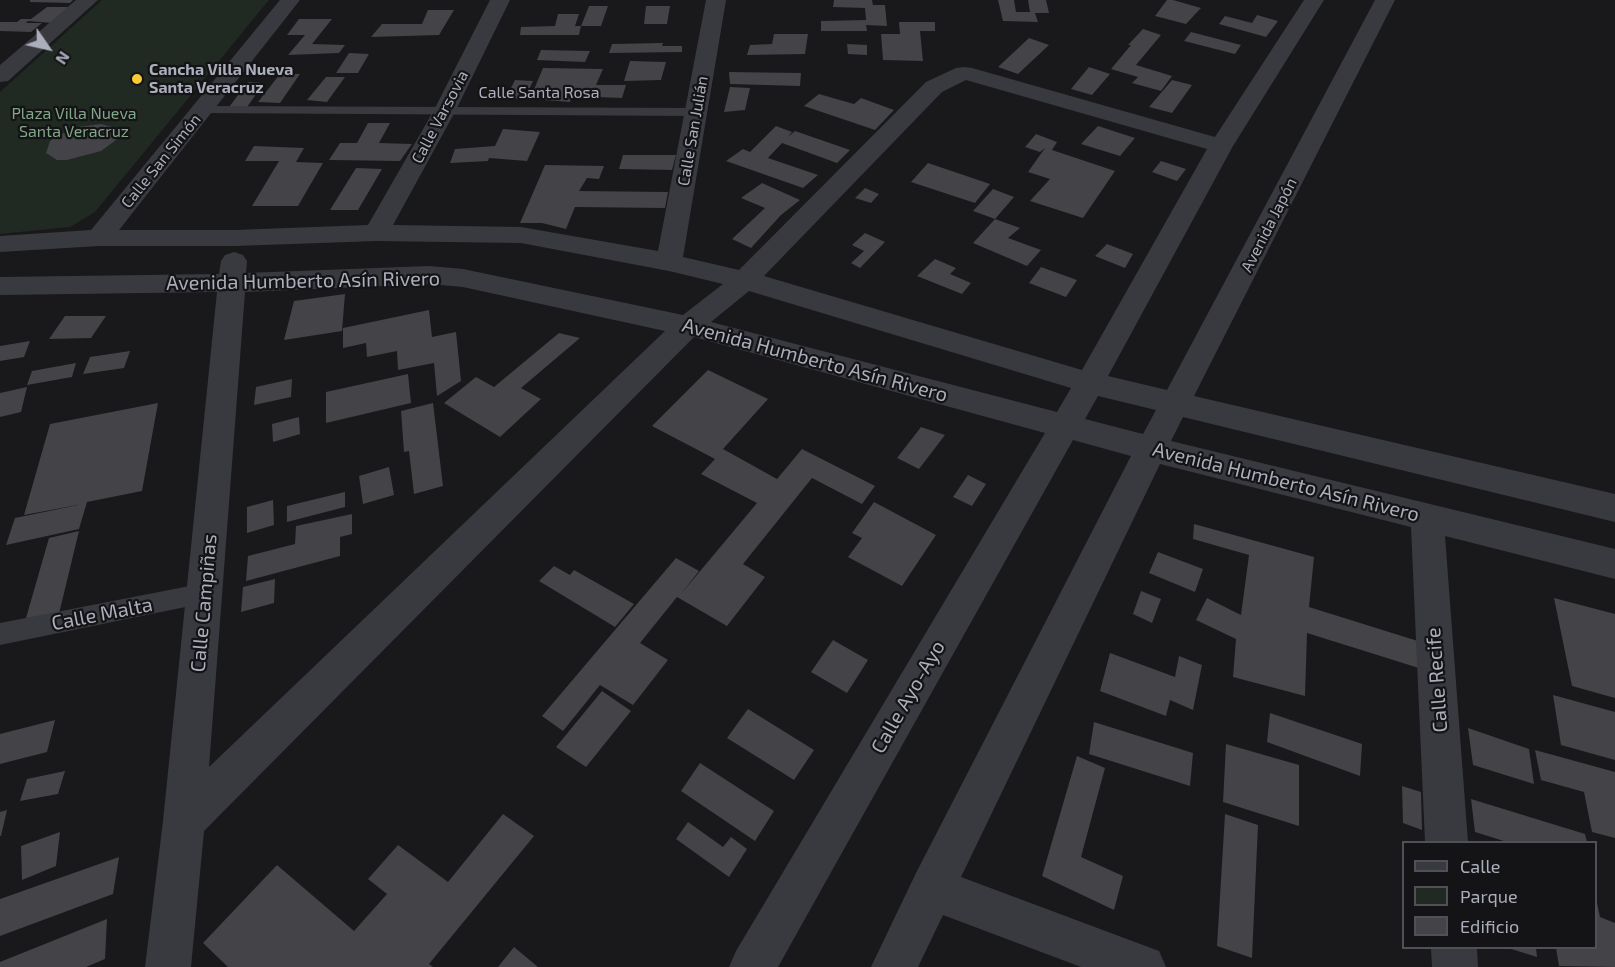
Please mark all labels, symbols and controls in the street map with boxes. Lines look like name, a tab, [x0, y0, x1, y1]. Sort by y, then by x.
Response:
north arrow	[18, 18, 78, 78]
text: N	[52, 48, 74, 68]
place label: Cancha Villa Nueva Santa Veracruz	[149, 60, 293, 98]
street label: Calle Varsovia	[407, 67, 473, 167]
marker: Cancha Villa Nueva Santa Veracruz	[130, 72, 144, 86]
street label: Calle San Julián	[674, 74, 712, 188]
street label: Calle Santa Rosa	[479, 83, 599, 103]
park label: Plaza Villa Nueva Santa Veracruz	[11, 104, 137, 142]
street label: Calle San Simón	[117, 110, 205, 212]
street label: Avenida Japón	[1237, 175, 1301, 275]
street label: Avenida Humberto Asín Rivero	[166, 267, 440, 295]
street label: Avenida Humberto Asín Rivero	[680, 313, 950, 407]
street label: Avenida Humberto Asín Rivero	[1150, 437, 1422, 527]
street label: Calle Campiñas	[186, 533, 222, 673]
street label: Calle Malta	[49, 592, 155, 636]
street label: Calle Recife	[1421, 627, 1453, 733]
street label: Calle Ayo-Ayo	[866, 636, 950, 758]
legend	[1402, 841, 1597, 949]
text: Calle	[1460, 855, 1501, 877]
text: Parque	[1460, 885, 1518, 907]
text: Edificio	[1460, 915, 1519, 937]

